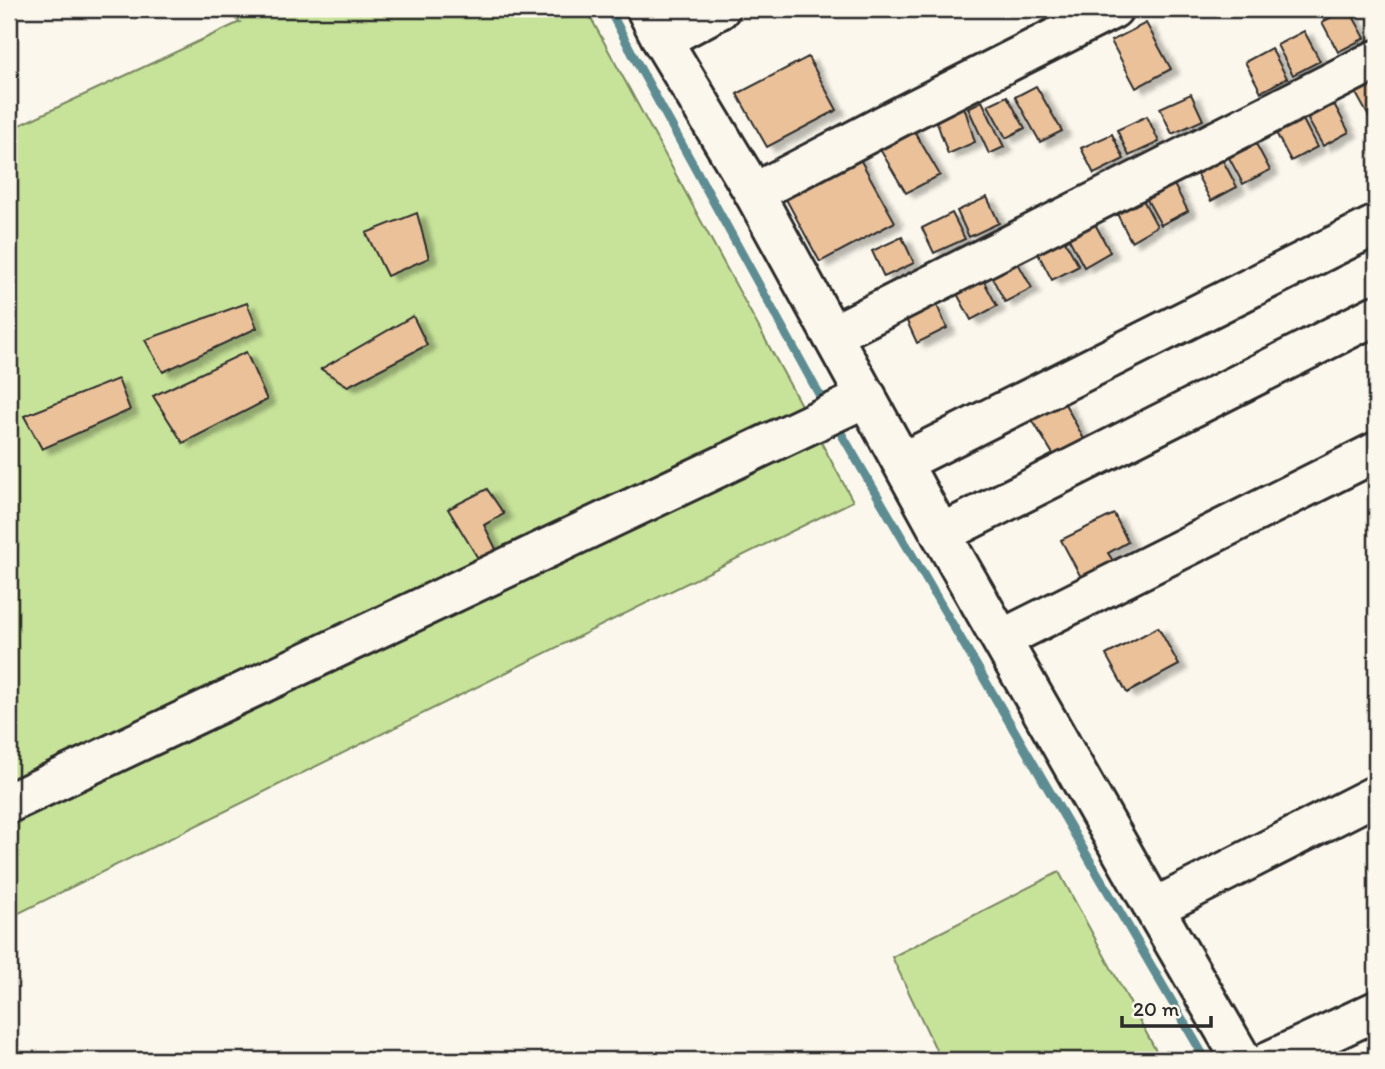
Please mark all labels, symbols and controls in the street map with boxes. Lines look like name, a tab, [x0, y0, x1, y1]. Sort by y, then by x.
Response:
scale bar	[1122, 985, 1212, 1029]
text: 20 m	[1133, 996, 1180, 1021]

